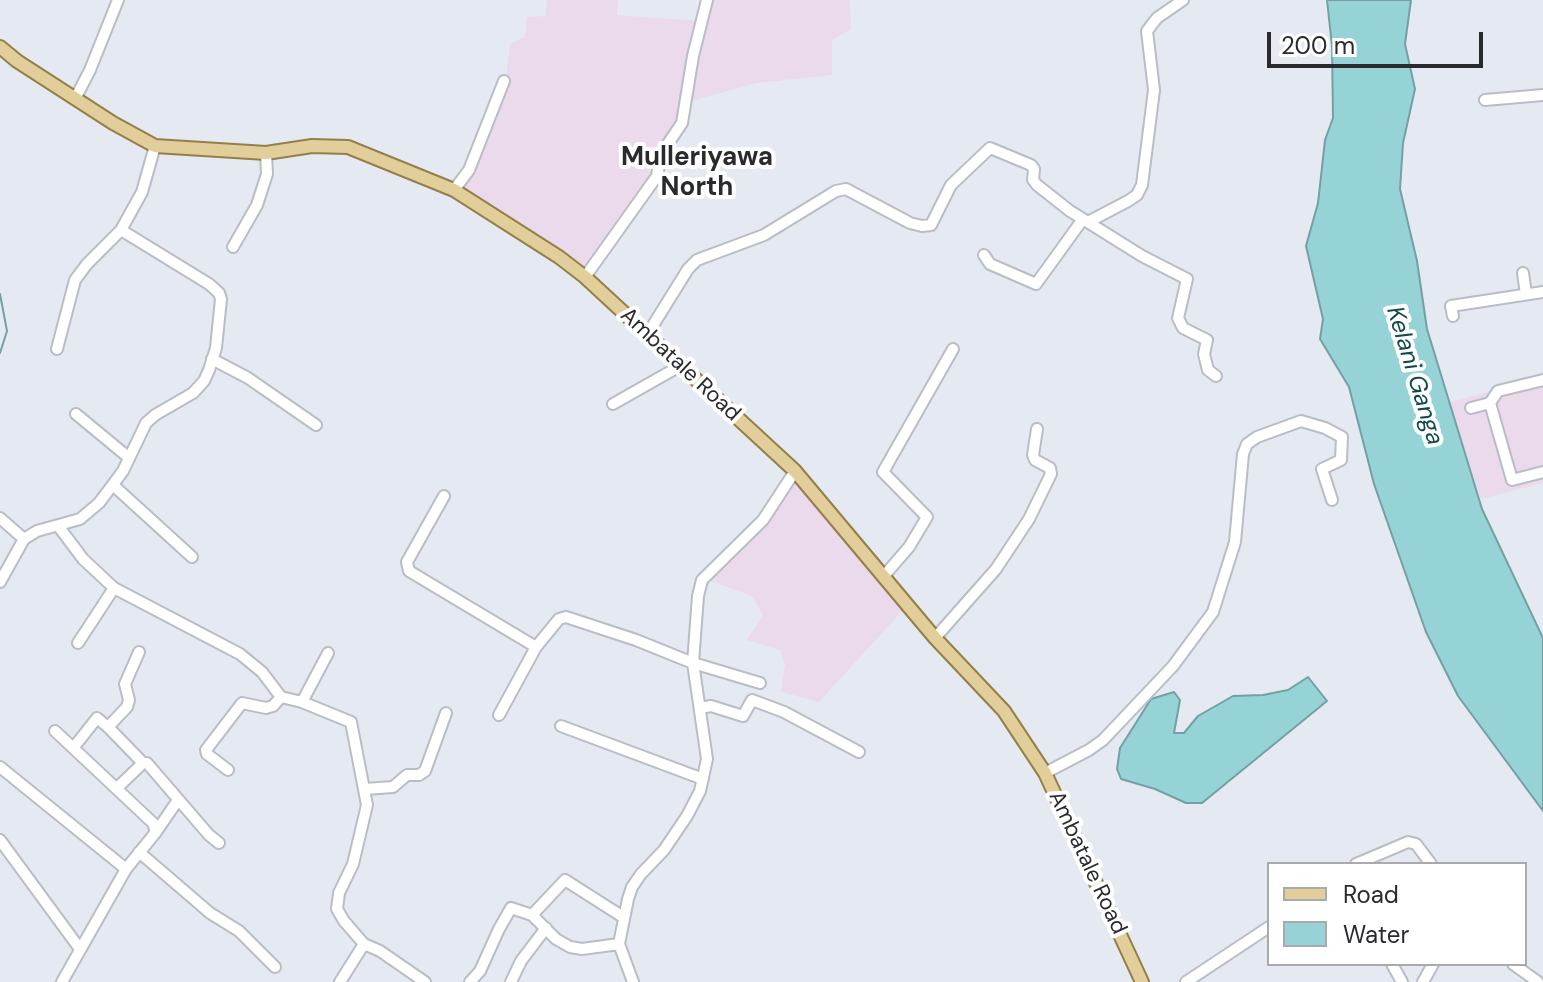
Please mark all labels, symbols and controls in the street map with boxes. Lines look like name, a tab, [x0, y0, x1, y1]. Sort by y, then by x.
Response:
scale bar	[1271, 16, 1487, 66]
text: 200 m	[1281, 30, 1355, 61]
district label: Mulleriyawa North	[621, 142, 773, 204]
street label: Ambatale Road	[614, 303, 746, 427]
water label: Kelani Ganga	[1379, 303, 1449, 449]
street label: Ambatale Road	[1042, 787, 1132, 939]
legend	[1267, 862, 1527, 966]
text: Road	[1343, 879, 1399, 910]
text: Water	[1343, 919, 1409, 950]

